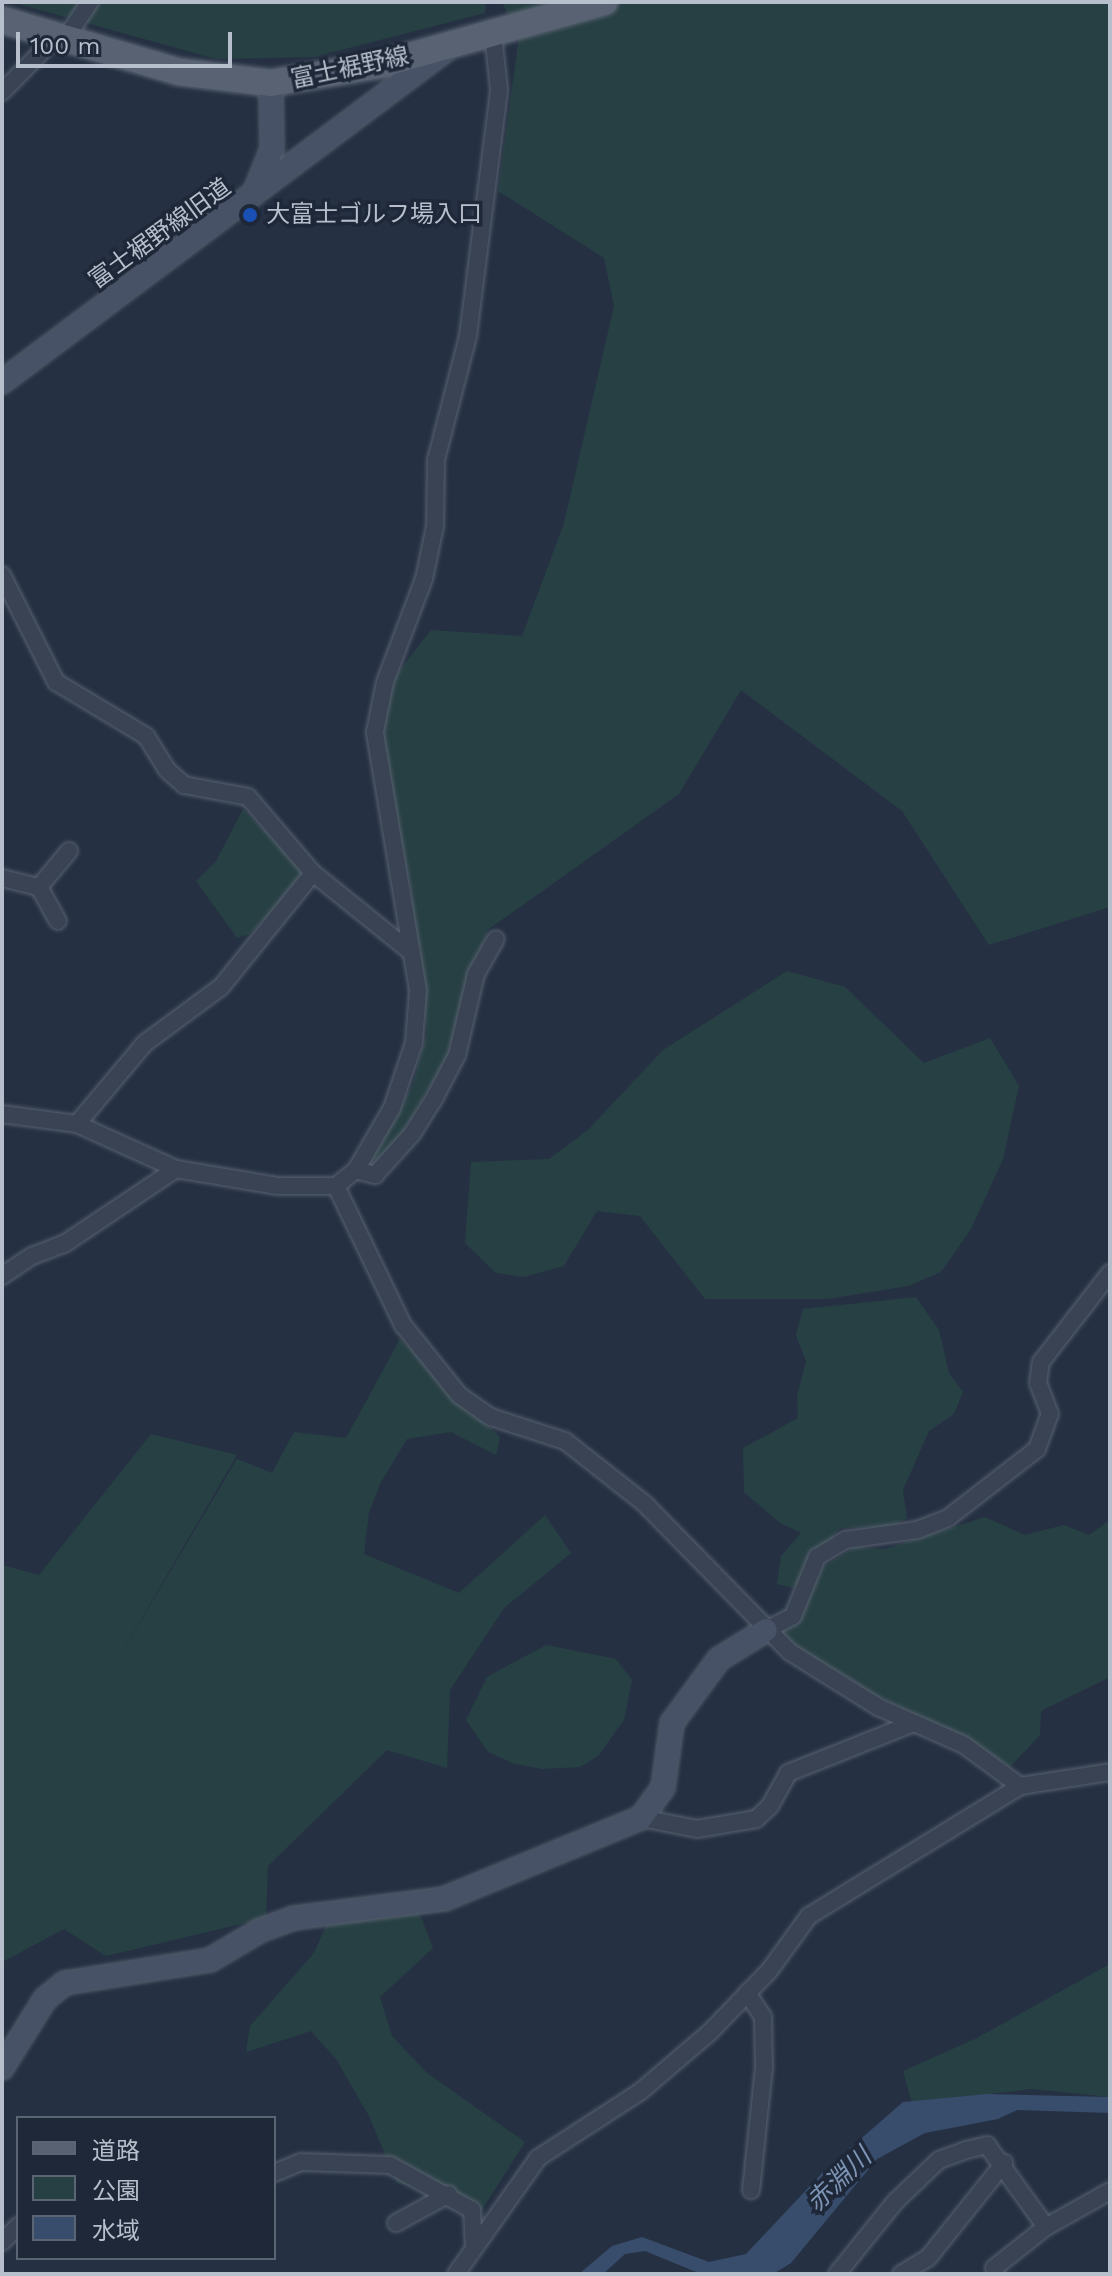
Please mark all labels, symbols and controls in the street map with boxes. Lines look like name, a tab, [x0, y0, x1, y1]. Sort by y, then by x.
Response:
scale bar	[20, 16, 236, 66]
text: 100 m	[30, 32, 100, 60]
street label: 富士裾野線	[288, 41, 412, 95]
street label: 富士裾野線旧道	[84, 173, 236, 295]
place label: 大富士ゴルフ場入口	[266, 201, 482, 229]
marker: 大富士ゴルフ場入口	[241, 206, 259, 224]
legend	[16, 2116, 276, 2260]
text: 道路	[92, 2137, 140, 2165]
water label: 赤淵川	[800, 2142, 878, 2218]
text: 公園	[92, 2177, 140, 2205]
text: 水域	[92, 2217, 140, 2245]

